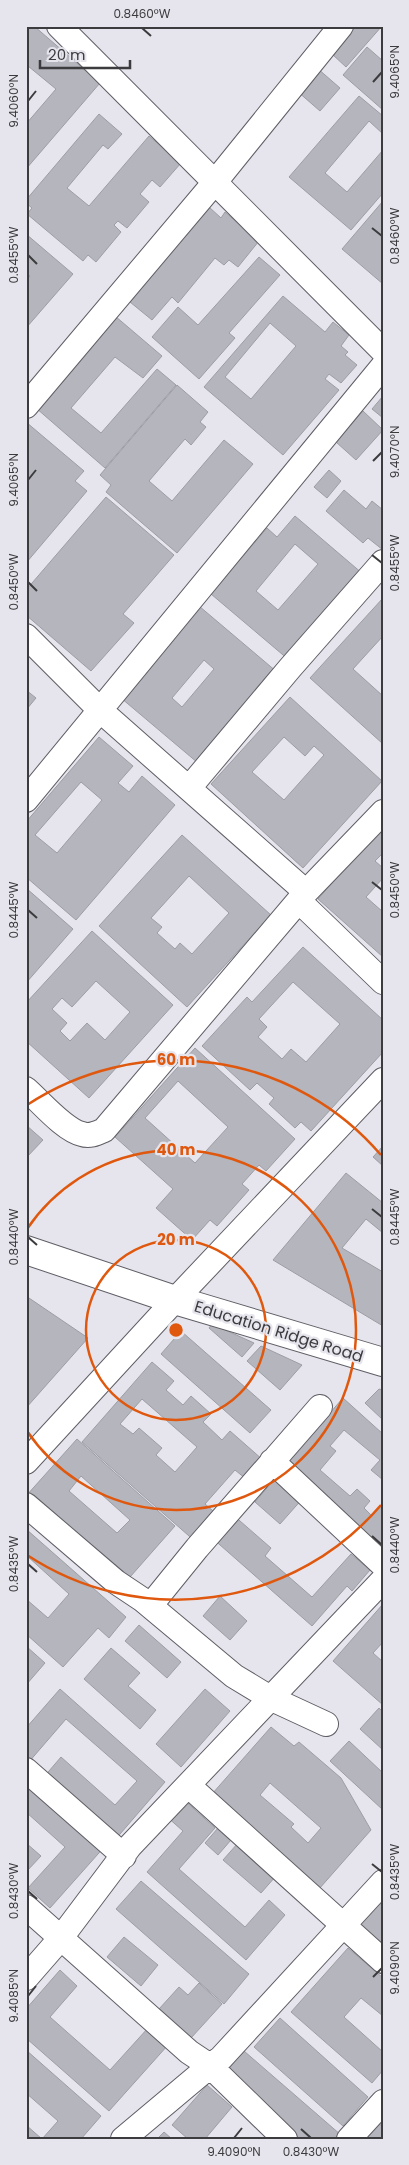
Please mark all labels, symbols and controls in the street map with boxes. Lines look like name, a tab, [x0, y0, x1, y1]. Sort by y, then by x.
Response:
text: 0.8460°W	[114, 5, 171, 22]
scale bar	[40, 38, 130, 70]
text: 20 m	[48, 44, 86, 65]
text: 9.4065°N	[386, 45, 403, 99]
text: 9.4060°N	[5, 74, 22, 128]
text: 0.8460°W	[386, 207, 403, 264]
text: 0.8455°W	[5, 226, 22, 283]
text: 9.4070°N	[386, 426, 403, 478]
text: 9.4065°N	[5, 453, 22, 507]
text: 0.8455°W	[386, 534, 403, 591]
text: 0.8450°W	[5, 553, 22, 610]
text: 0.8450°W	[386, 861, 403, 918]
text: 0.8445°W	[5, 881, 22, 938]
text: 60 m	[157, 1049, 195, 1070]
text: 40 m	[156, 1139, 196, 1160]
text: 0.8445°W	[386, 1188, 403, 1245]
text: 0.8440°W	[5, 1208, 22, 1265]
text: 20 m	[157, 1229, 195, 1250]
street label: Education Ridge Road	[192, 1295, 366, 1368]
centre of rings	[167, 1321, 185, 1339]
text: 0.8440°W	[386, 1516, 403, 1573]
text: 0.8435°W	[5, 1536, 22, 1592]
text: 0.8435°W	[386, 1844, 403, 1900]
text: 0.8430°W	[5, 1863, 22, 1919]
text: 9.4090°N	[386, 1941, 403, 1995]
text: 9.4085°N	[5, 1969, 22, 2023]
text: 9.4090°N	[207, 2143, 261, 2160]
text: 0.8430°W	[283, 2143, 339, 2160]

